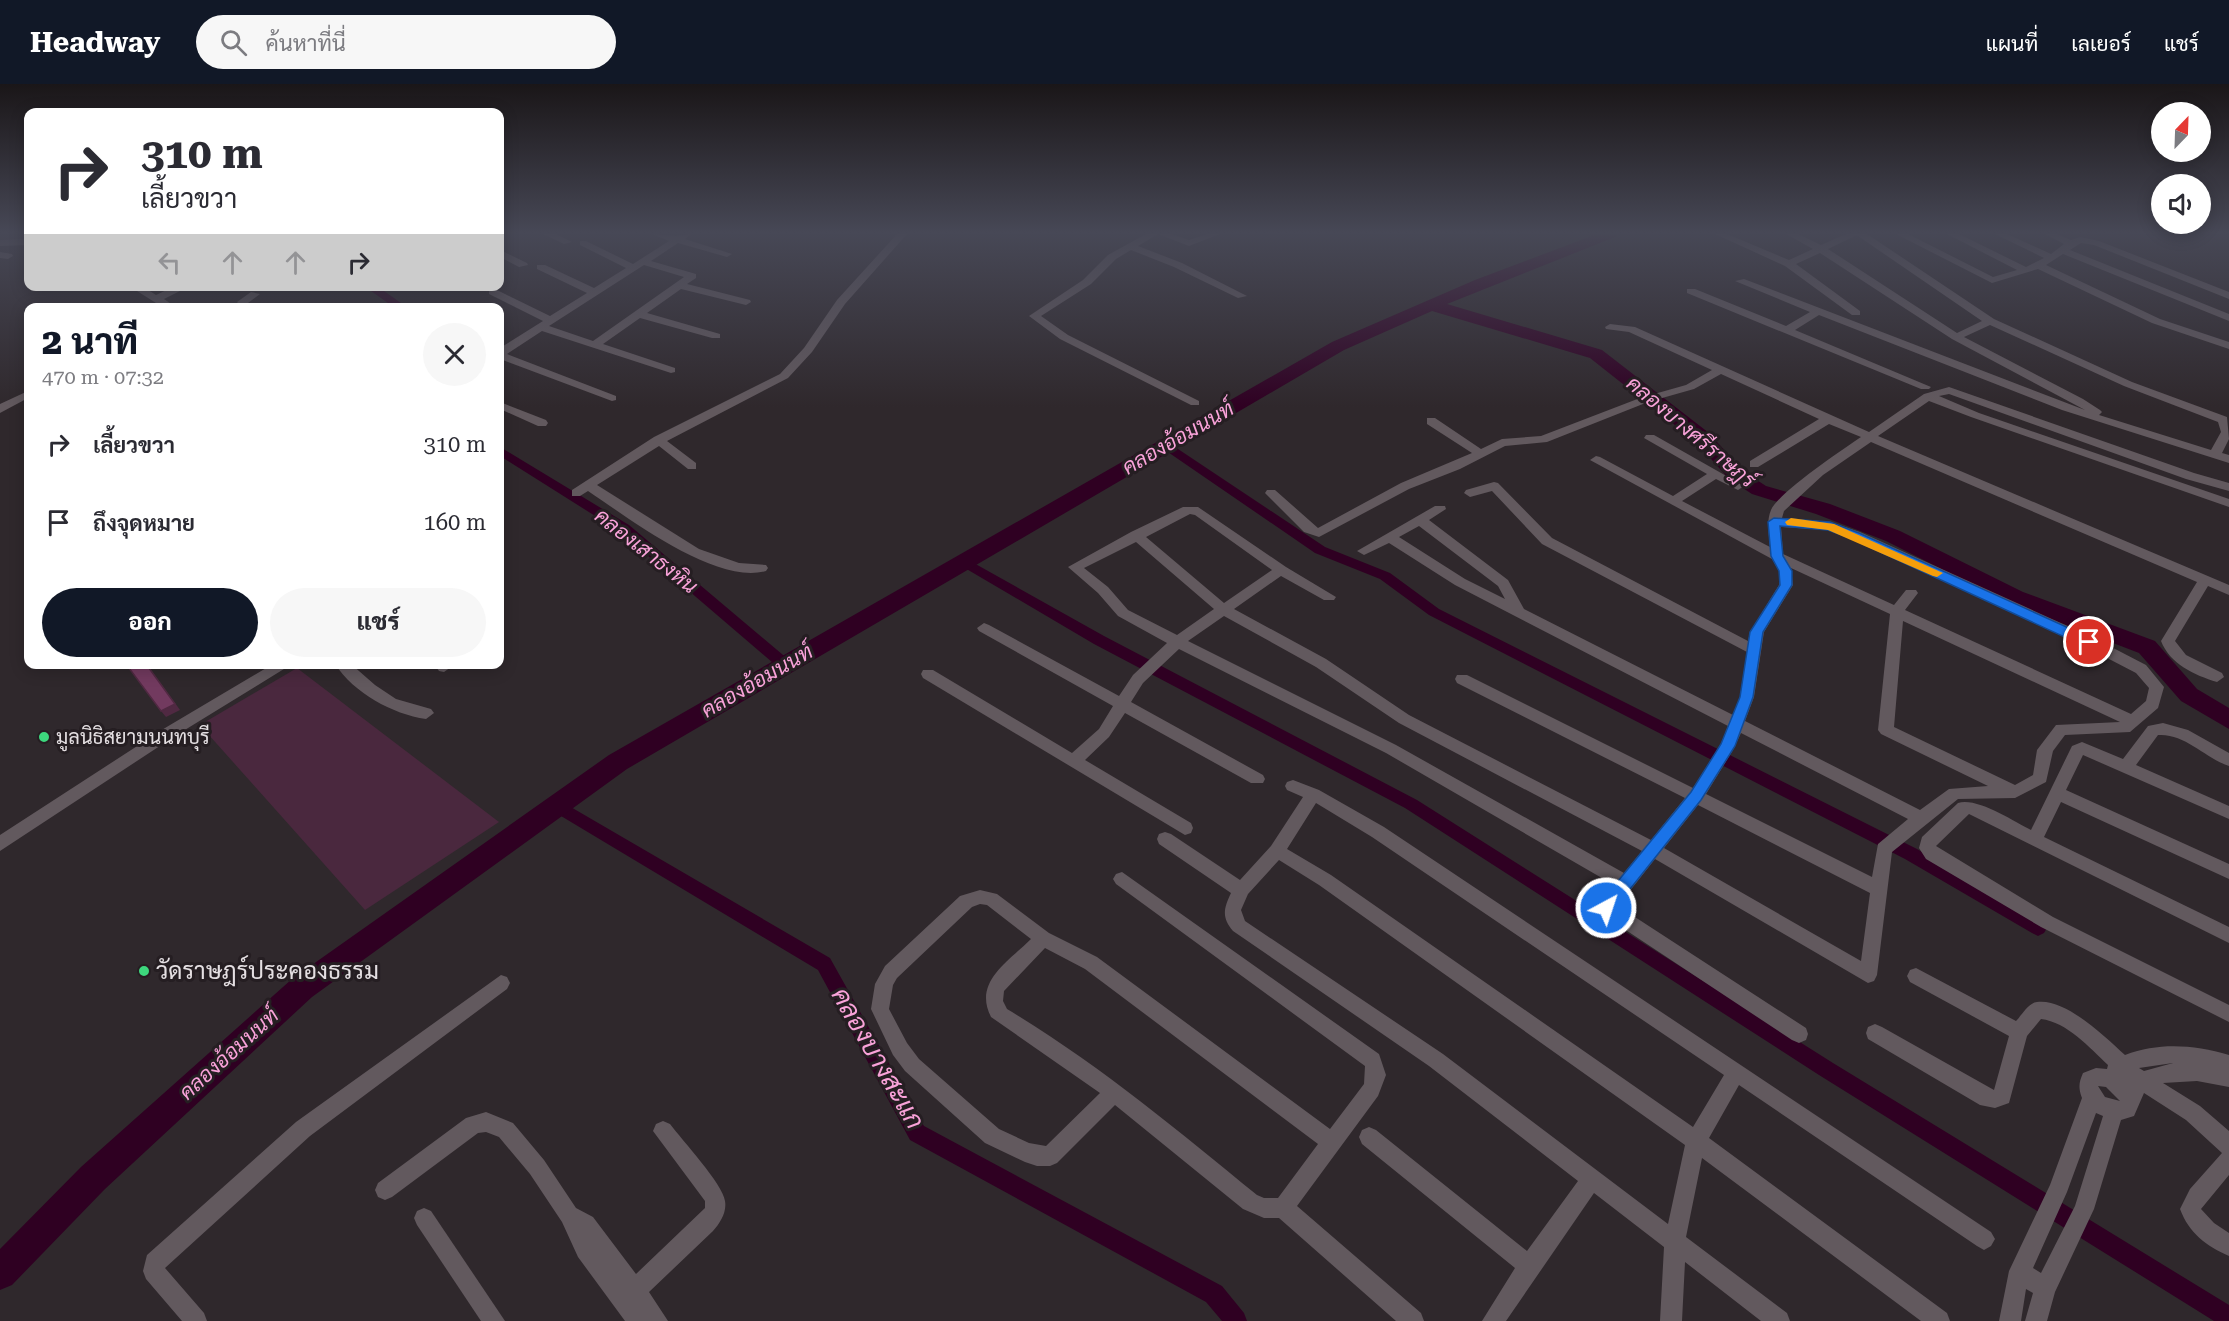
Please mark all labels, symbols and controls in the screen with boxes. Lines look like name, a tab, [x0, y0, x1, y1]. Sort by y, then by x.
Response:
search box	[196, 15, 616, 69]
text: Headway	[30, 26, 160, 59]
icon: search	[217, 26, 250, 59]
text: ค้นหาที่นี่	[265, 31, 346, 56]
text: แผนที่	[1986, 32, 2038, 56]
text: เลเยอร์	[2071, 32, 2131, 56]
text: แชร์	[2164, 32, 2199, 56]
north arrow	[2151, 102, 2211, 162]
map controls	[2151, 102, 2211, 234]
text: 310 m	[141, 129, 263, 178]
icon: right	[42, 132, 120, 210]
button: sound	[2151, 174, 2211, 234]
text: เลี้ยวขวา	[141, 183, 237, 215]
icon: left	[153, 246, 186, 279]
icon: ahead	[216, 246, 249, 279]
icon: ahead	[279, 246, 312, 279]
icon: right	[342, 246, 375, 279]
text: 2 นาที	[42, 321, 138, 363]
button: close	[423, 323, 486, 386]
text: 470 m · 07:32	[42, 365, 164, 389]
water label: คลองบางศรีราษฎร์	[1621, 370, 1764, 496]
water label: คลองอ้อมนนท์	[1117, 393, 1240, 480]
icon: right	[42, 428, 75, 461]
text: 310 m	[423, 432, 486, 457]
text: เลี้ยวขวา	[93, 433, 175, 458]
water label: คลองเสาธงหิน	[590, 504, 702, 599]
icon: arrive	[42, 506, 75, 539]
text: 160 m	[423, 510, 486, 535]
text: ถึงจุดหมาย	[93, 511, 195, 536]
button: ออก	[42, 588, 258, 657]
button: แชร์	[270, 588, 486, 657]
pin	[2063, 616, 2114, 667]
icon: arrive	[2072, 625, 2105, 658]
water label: คลองอ้อมนนท์	[696, 636, 819, 723]
place label: มูลนิธิสยามนนทบุรี	[56, 724, 210, 752]
marker: มูลนิธิสยามนนทบุรี	[37, 730, 51, 744]
position arrow	[1574, 876, 1638, 940]
place label: วัดราษฎร์ประคองธรรม	[156, 955, 379, 987]
marker: วัดราษฎร์ประคองธรรม	[137, 964, 151, 978]
water label: คลองบางสะแก	[826, 982, 930, 1134]
water label: คลองอ้อมนนท์	[173, 1000, 285, 1105]

